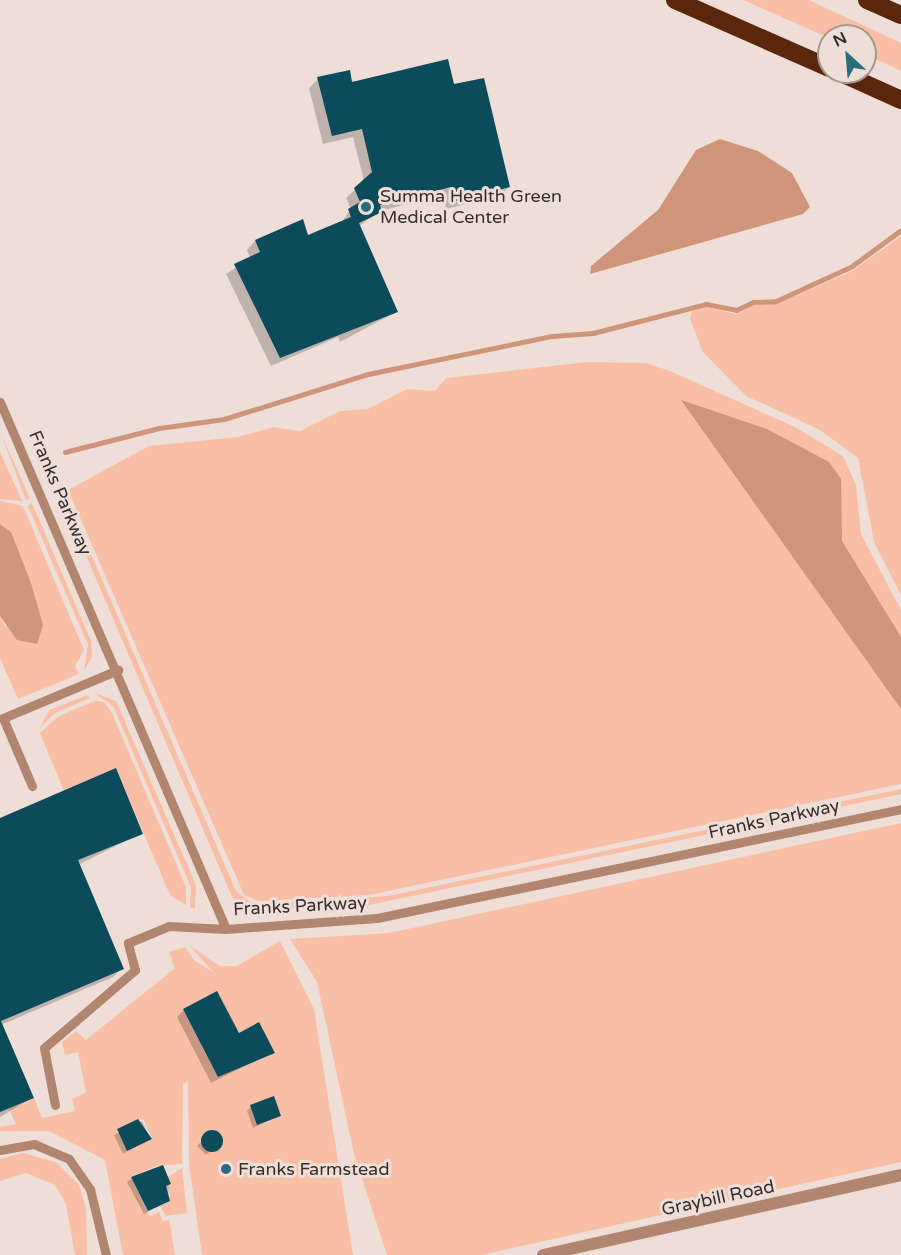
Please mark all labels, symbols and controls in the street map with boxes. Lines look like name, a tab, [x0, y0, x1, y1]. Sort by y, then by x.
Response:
north arrow	[817, 24, 877, 84]
text: N	[830, 28, 850, 51]
place label: Summa Health Green Medical Center	[380, 186, 562, 228]
marker: Summa Health Green Medical Center	[357, 198, 375, 216]
street label: Franks Parkway	[24, 427, 96, 559]
street label: Franks Parkway	[706, 795, 842, 843]
street label: Franks Parkway	[233, 892, 367, 920]
place label: Franks Farmstead	[238, 1158, 390, 1180]
marker: Franks Farmstead	[219, 1162, 233, 1176]
street label: Graybill Road	[660, 1175, 776, 1221]

